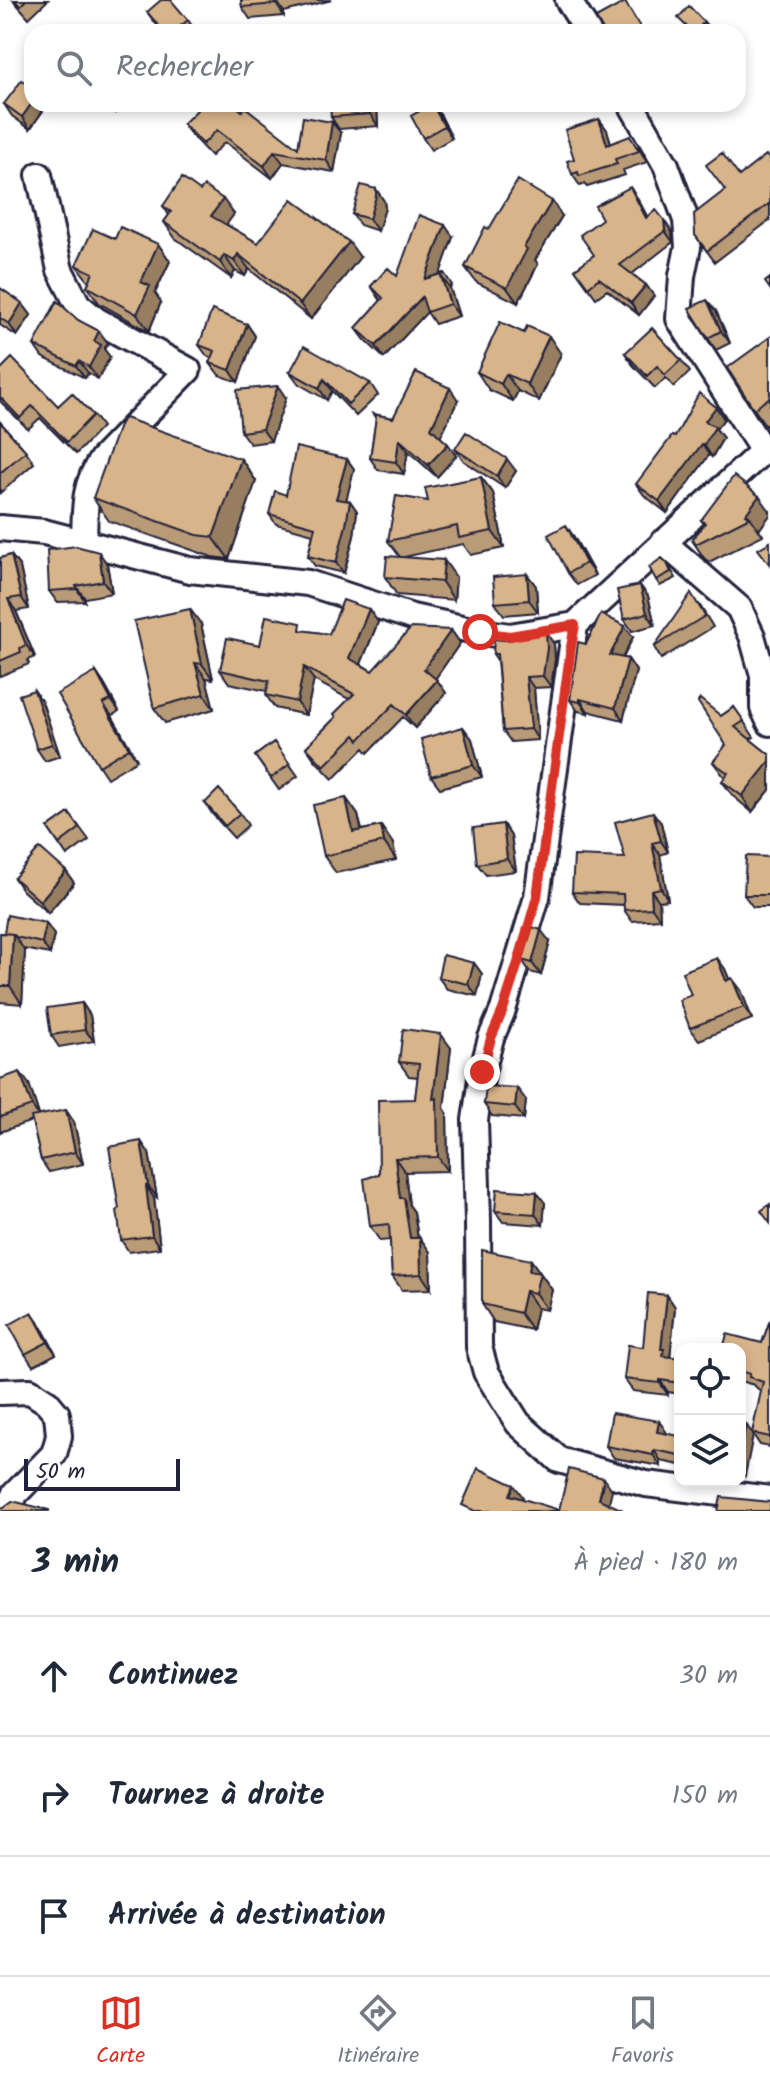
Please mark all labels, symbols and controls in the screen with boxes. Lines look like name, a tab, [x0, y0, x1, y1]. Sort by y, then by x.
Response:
search box	[24, 24, 746, 112]
text: Rechercher	[116, 44, 253, 92]
icon: search	[52, 46, 96, 90]
route start	[462, 614, 498, 650]
route end	[464, 1054, 500, 1090]
map controls	[674, 1343, 746, 1487]
button: locate	[674, 1343, 746, 1415]
button: layers	[674, 1415, 746, 1487]
scale bar	[24, 1455, 180, 1491]
text: 50 m	[36, 1455, 85, 1490]
text: 3 min	[32, 1536, 119, 1590]
text: À pied · 180 m	[574, 1542, 738, 1584]
text: Continuez	[108, 1652, 238, 1700]
icon: ahead	[32, 1654, 76, 1698]
text: 30 m	[679, 1655, 738, 1697]
text: Tournez à droite	[108, 1772, 324, 1820]
icon: right	[32, 1774, 76, 1818]
text: 150 m	[672, 1775, 738, 1817]
text: Arrivée à destination	[108, 1892, 386, 1940]
icon: arrive	[32, 1894, 76, 1938]
tab: Carte	[96, 1991, 145, 2074]
tab: Itinéraire	[337, 1991, 419, 2074]
tab: Favoris	[611, 1991, 674, 2074]

